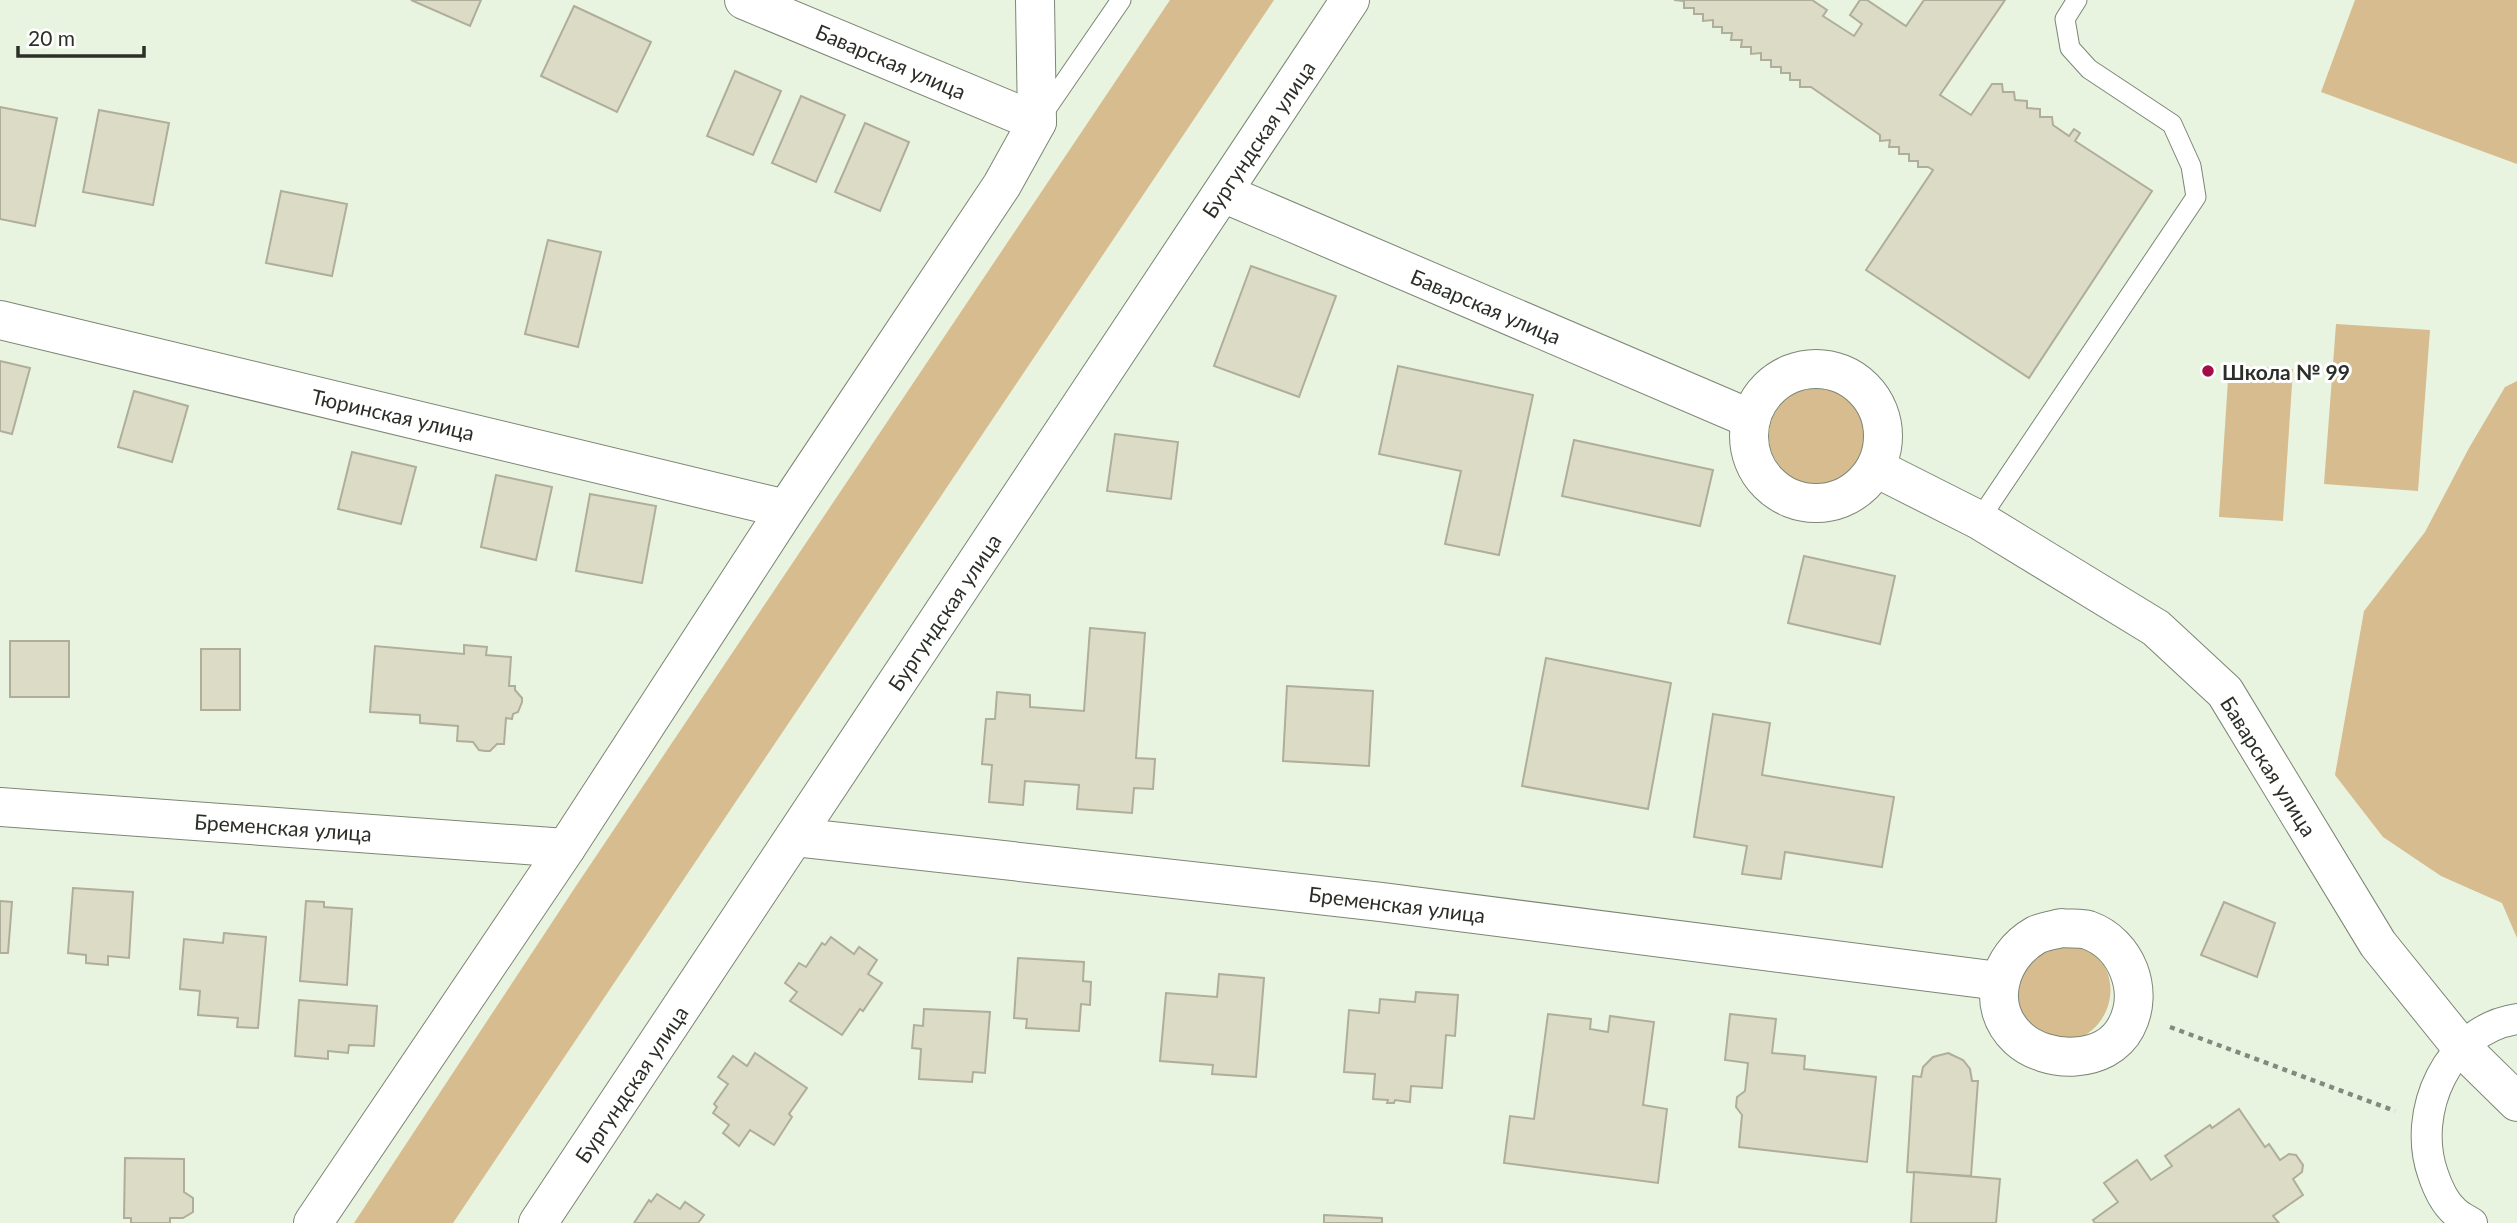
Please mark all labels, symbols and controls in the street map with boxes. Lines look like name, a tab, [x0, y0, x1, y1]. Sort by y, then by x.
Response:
scale bar	[18, 14, 144, 58]
street label: Баварская улица	[812, 18, 970, 104]
text: 20 m	[28, 25, 75, 50]
street label: Бургундская улица	[1196, 56, 1320, 222]
street label: Баварская улица	[1407, 263, 1565, 349]
place label: Школа № 99	[2222, 359, 2350, 384]
marker: Школа № 99	[2200, 363, 2216, 379]
street label: Тюринская улица	[309, 383, 477, 445]
street label: Бургундская улица	[882, 529, 1006, 695]
street label: Баварская улица	[2216, 691, 2322, 841]
street label: Бременская улица	[193, 808, 373, 846]
street label: Бременская улица	[1307, 881, 1487, 927]
street label: Бургундская улица	[569, 1001, 693, 1167]

